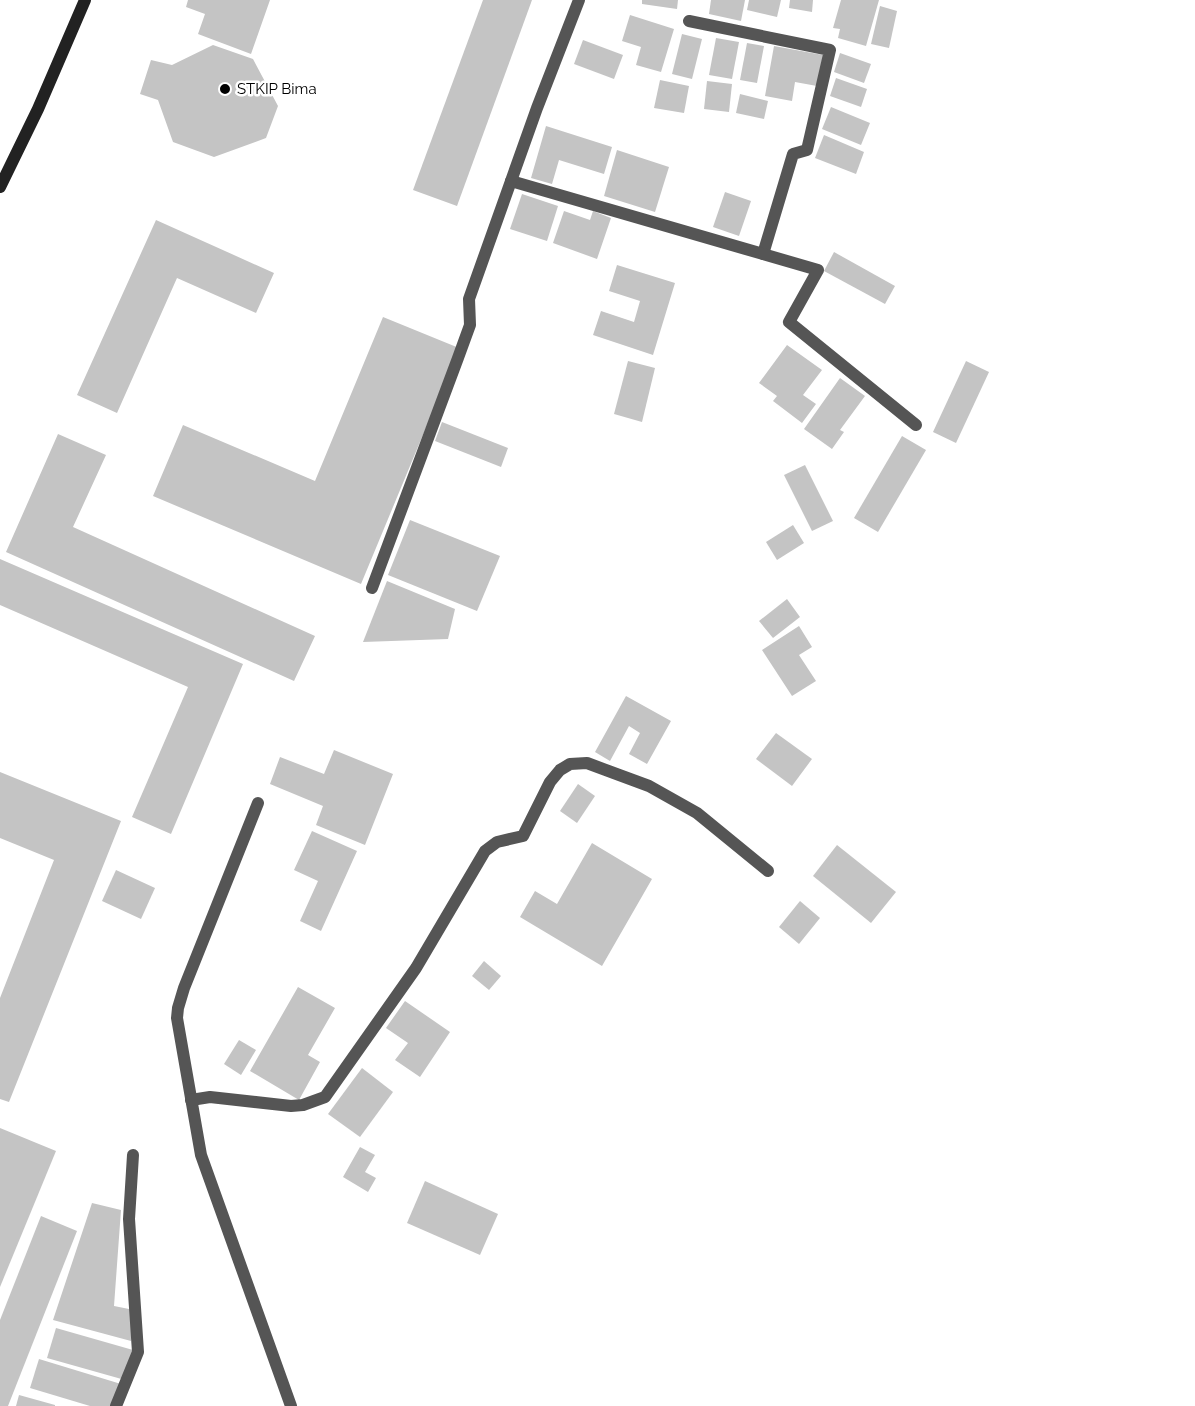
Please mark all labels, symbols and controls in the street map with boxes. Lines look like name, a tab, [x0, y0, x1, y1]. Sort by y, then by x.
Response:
place label: STKIP Bima	[237, 80, 317, 98]
marker: STKIP Bima	[218, 82, 232, 96]

